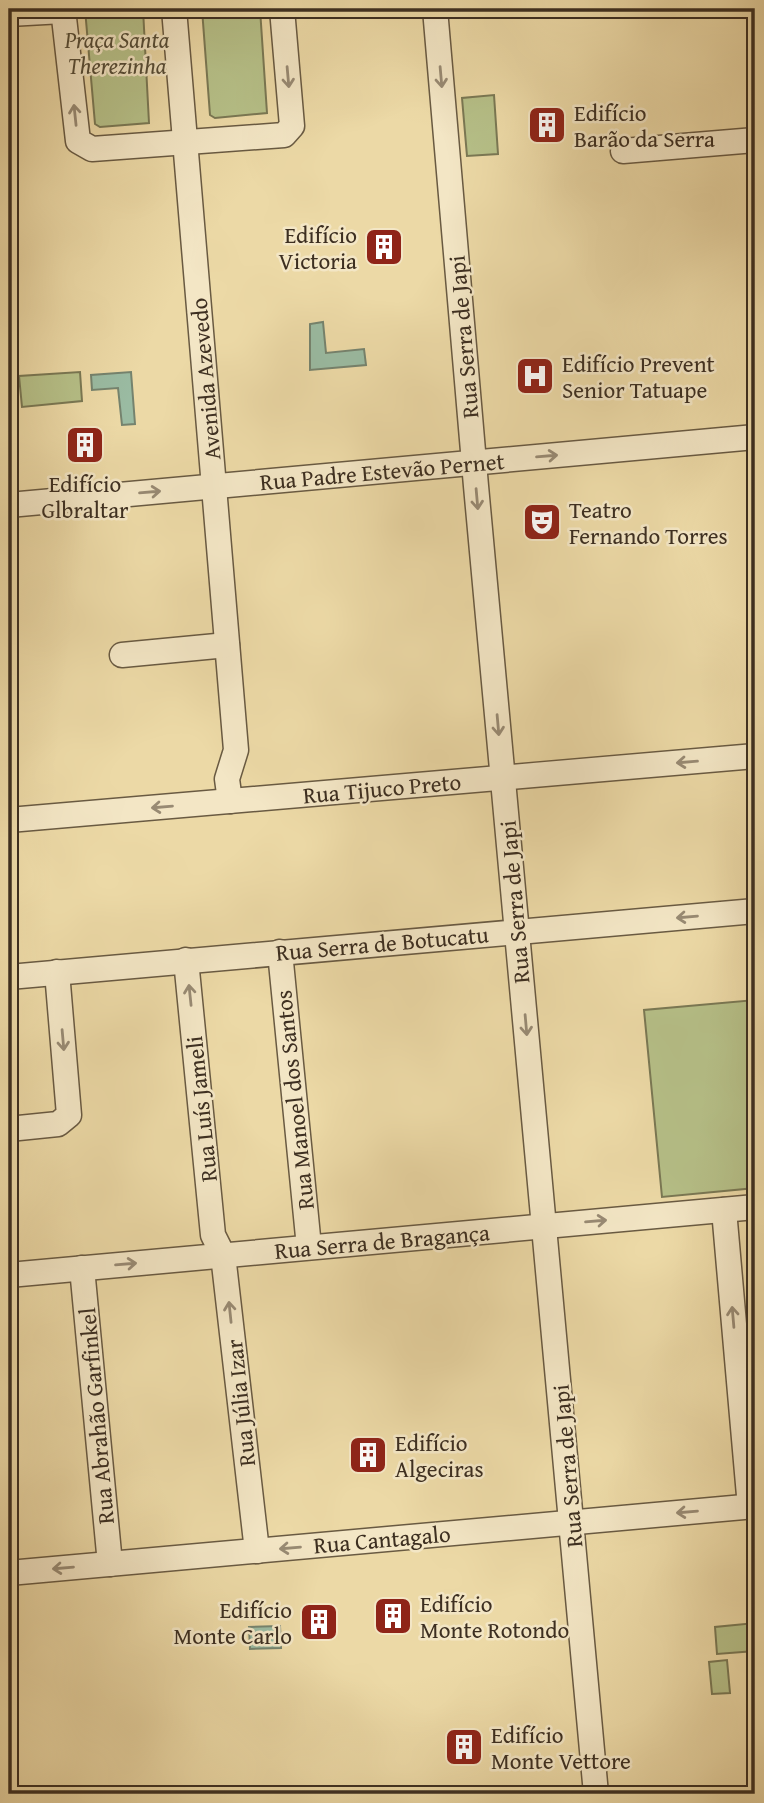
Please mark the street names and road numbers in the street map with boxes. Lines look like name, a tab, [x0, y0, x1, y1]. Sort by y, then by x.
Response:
street label: Rua Serra de Japi	[439, 254, 487, 420]
street label: Avenida Azevedo	[181, 297, 229, 461]
street label: Rua Padre Estevão Pernet	[258, 444, 506, 498]
street label: Rua Tijuco Preto	[301, 765, 463, 811]
street label: Rua Serra de Japi	[490, 819, 538, 985]
street label: Rua Serra de Botucatu	[274, 917, 490, 969]
street label: Rua Manoel dos Santos	[266, 989, 322, 1211]
street label: Rua Luís Jameli	[177, 1034, 225, 1184]
street label: Rua Serra de Bragança	[273, 1215, 491, 1267]
street label: Rua Abrahão Garfinkel	[70, 1306, 122, 1526]
street label: Rua Júlia Izar	[217, 1337, 263, 1468]
street label: Rua Serra de Japi	[543, 1383, 591, 1549]
street label: Rua Cantagalo	[312, 1517, 452, 1561]

